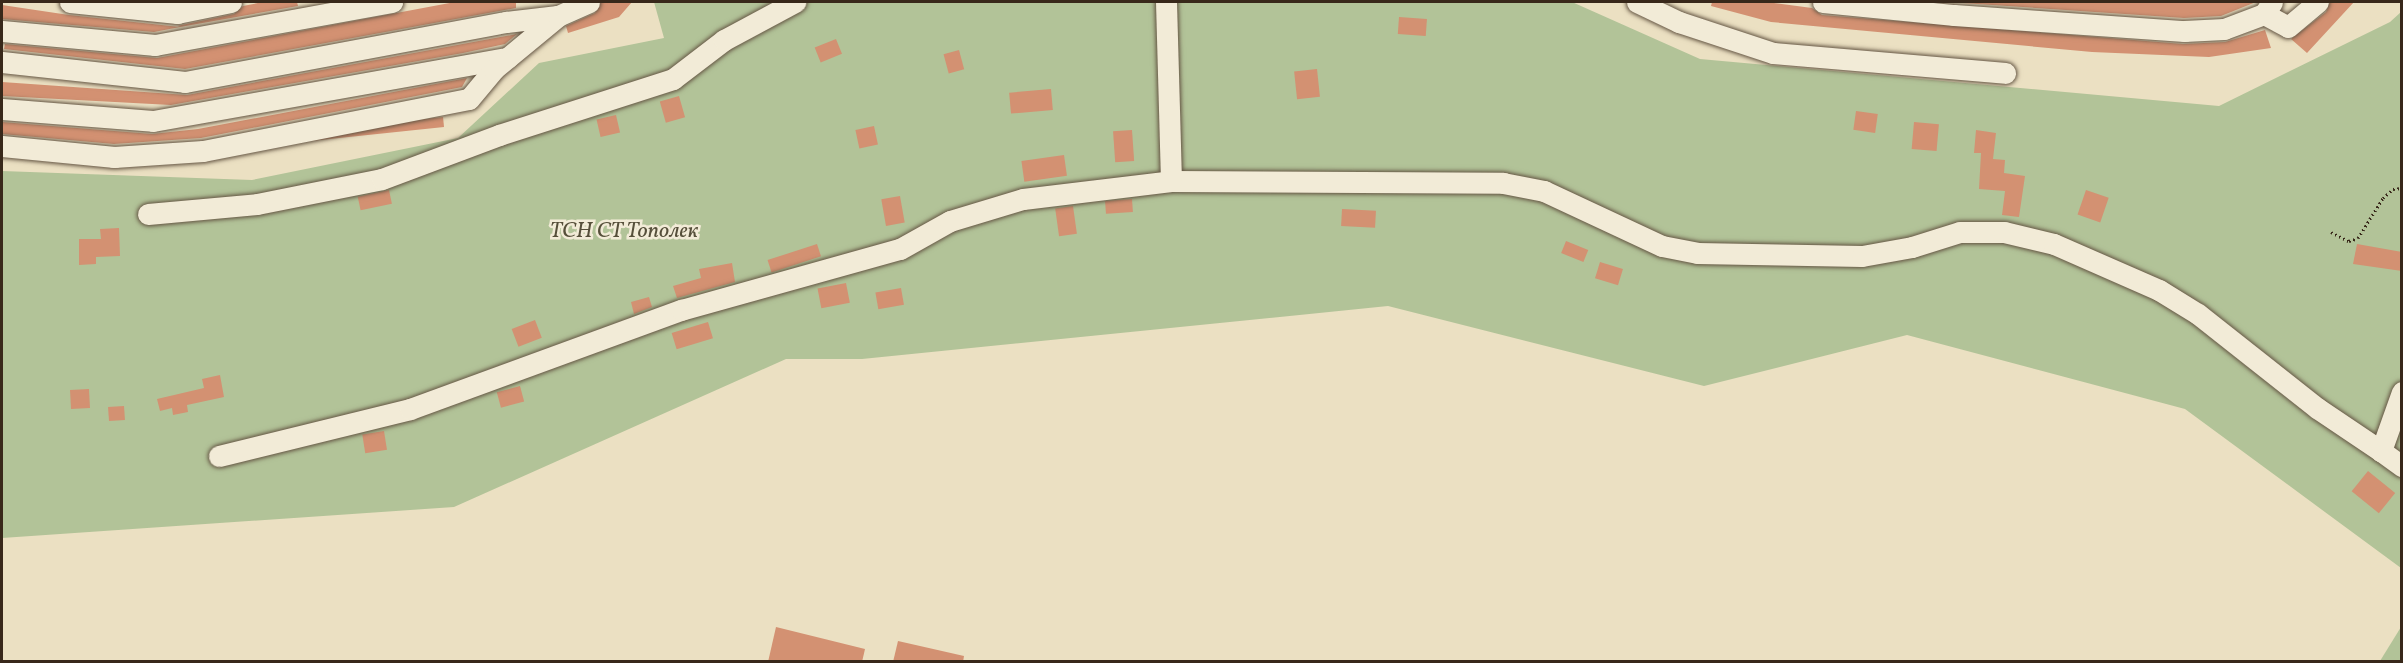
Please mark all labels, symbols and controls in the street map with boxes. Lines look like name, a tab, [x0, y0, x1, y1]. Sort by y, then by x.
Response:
park label: ТСН СТ Тополек	[550, 219, 698, 245]

